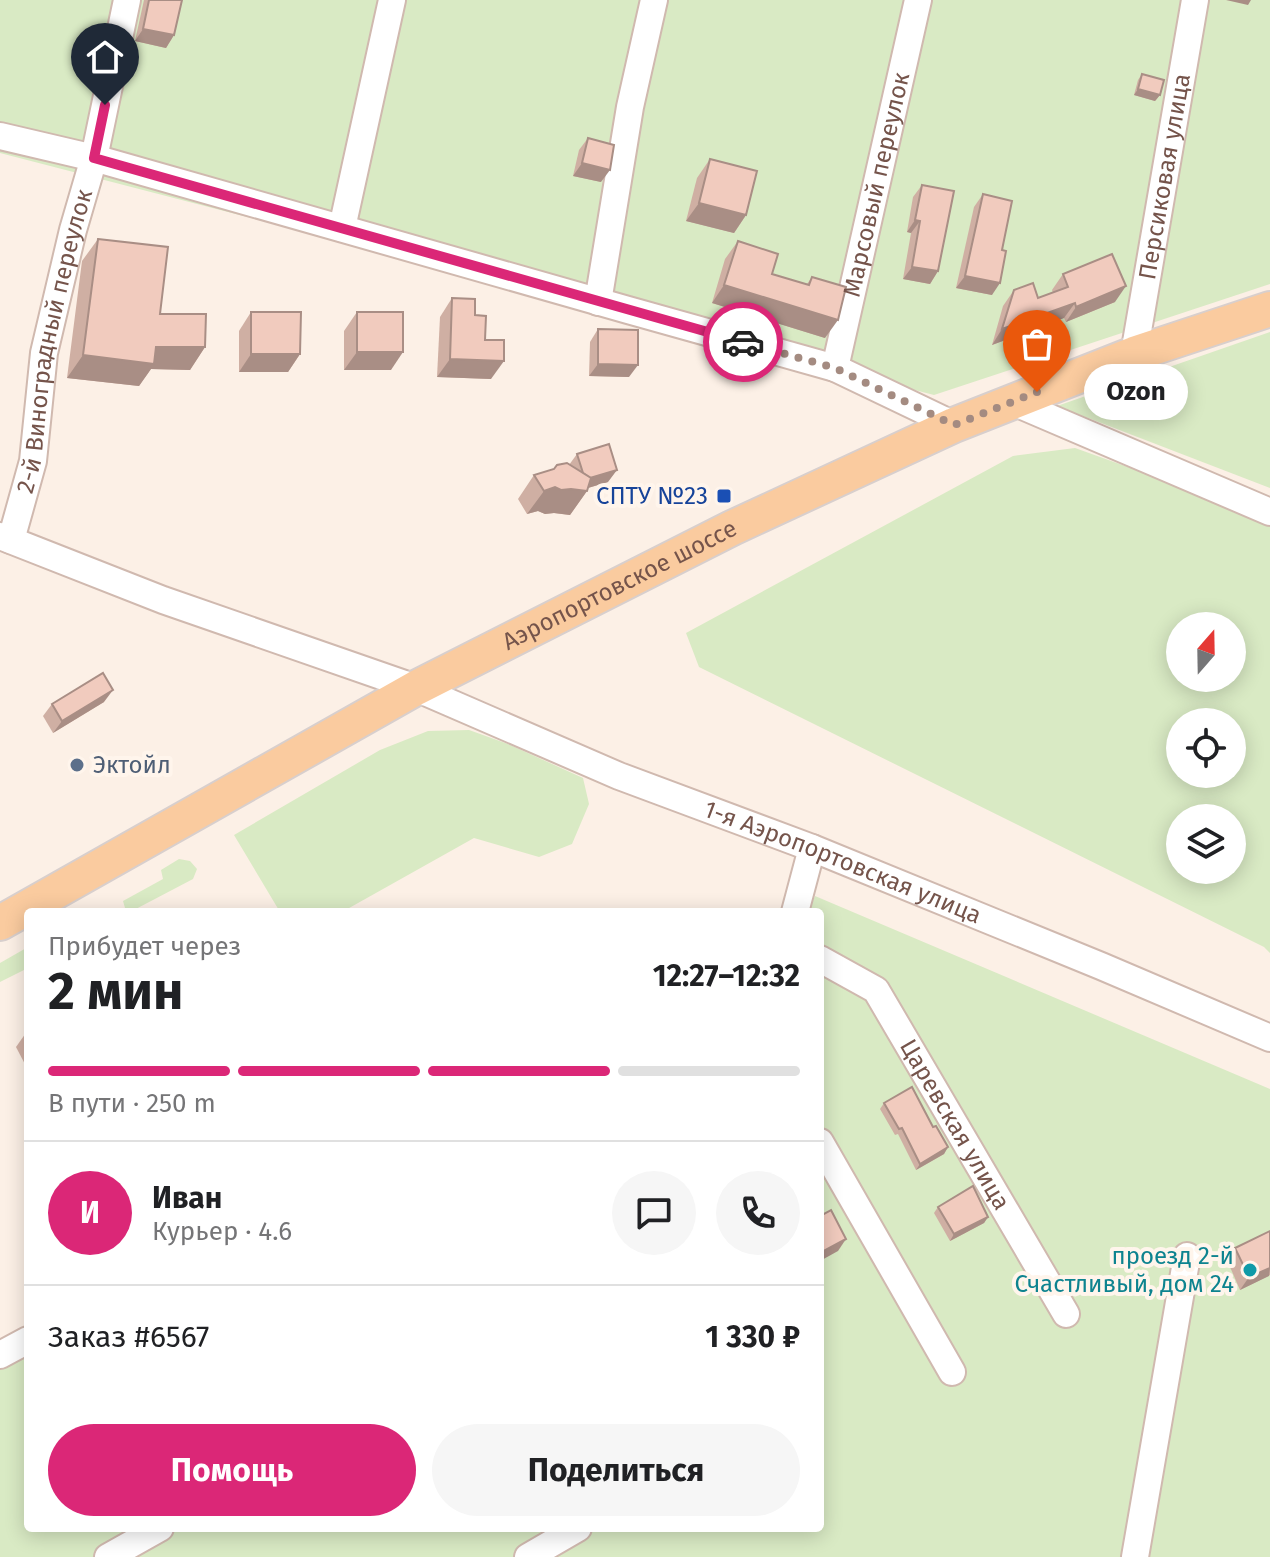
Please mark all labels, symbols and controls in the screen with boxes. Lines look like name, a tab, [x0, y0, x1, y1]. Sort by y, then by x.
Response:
pin	[71, 23, 139, 105]
icon: home	[83, 35, 127, 79]
street label: Марсовый переулок	[837, 69, 915, 300]
street label: Персиковая улица	[1133, 71, 1196, 282]
street label: 2-й Виноградный переулок	[11, 185, 98, 496]
courier	[703, 302, 783, 382]
pin	[1003, 310, 1071, 392]
icon: car	[721, 320, 765, 364]
icon: bag	[1015, 322, 1059, 366]
callout: Ozon	[1085, 364, 1189, 420]
text: Ozon	[1106, 376, 1166, 407]
place label: СПТУ №23	[596, 482, 708, 510]
marker: СПТУ №23	[715, 487, 733, 505]
street label: Аэропортовское шоссе	[498, 514, 741, 656]
north arrow	[1166, 612, 1246, 692]
map controls	[1166, 612, 1246, 884]
button: locate	[1166, 708, 1246, 788]
place label: Эктойл	[93, 751, 171, 779]
marker: Эктойл	[68, 756, 86, 774]
street label: 1-я Аэропортовская улица	[700, 795, 985, 930]
button: layers	[1166, 804, 1246, 884]
text: Прибудет через	[48, 931, 241, 962]
text: 12:27–12:32	[653, 958, 800, 994]
text: 2 мин	[48, 960, 183, 1023]
street label: Царевская улица	[894, 1034, 1016, 1215]
text: В пути · 250 m	[48, 1088, 216, 1119]
button: chat	[612, 1171, 696, 1255]
button: phone	[716, 1171, 800, 1255]
text: Иван	[152, 1180, 222, 1216]
text: И	[80, 1195, 100, 1231]
text: Курьер · 4.6	[152, 1216, 292, 1247]
place label: проезд 2-й Счастливый, дом 24	[1015, 1242, 1234, 1298]
marker: проезд 2-й Счастливый, дом 24	[1241, 1261, 1259, 1279]
text: Заказ #6567	[48, 1319, 209, 1355]
text: 1 330 ₽	[705, 1319, 800, 1355]
button: Помощь	[48, 1424, 416, 1516]
button: Поделиться	[432, 1424, 800, 1516]

